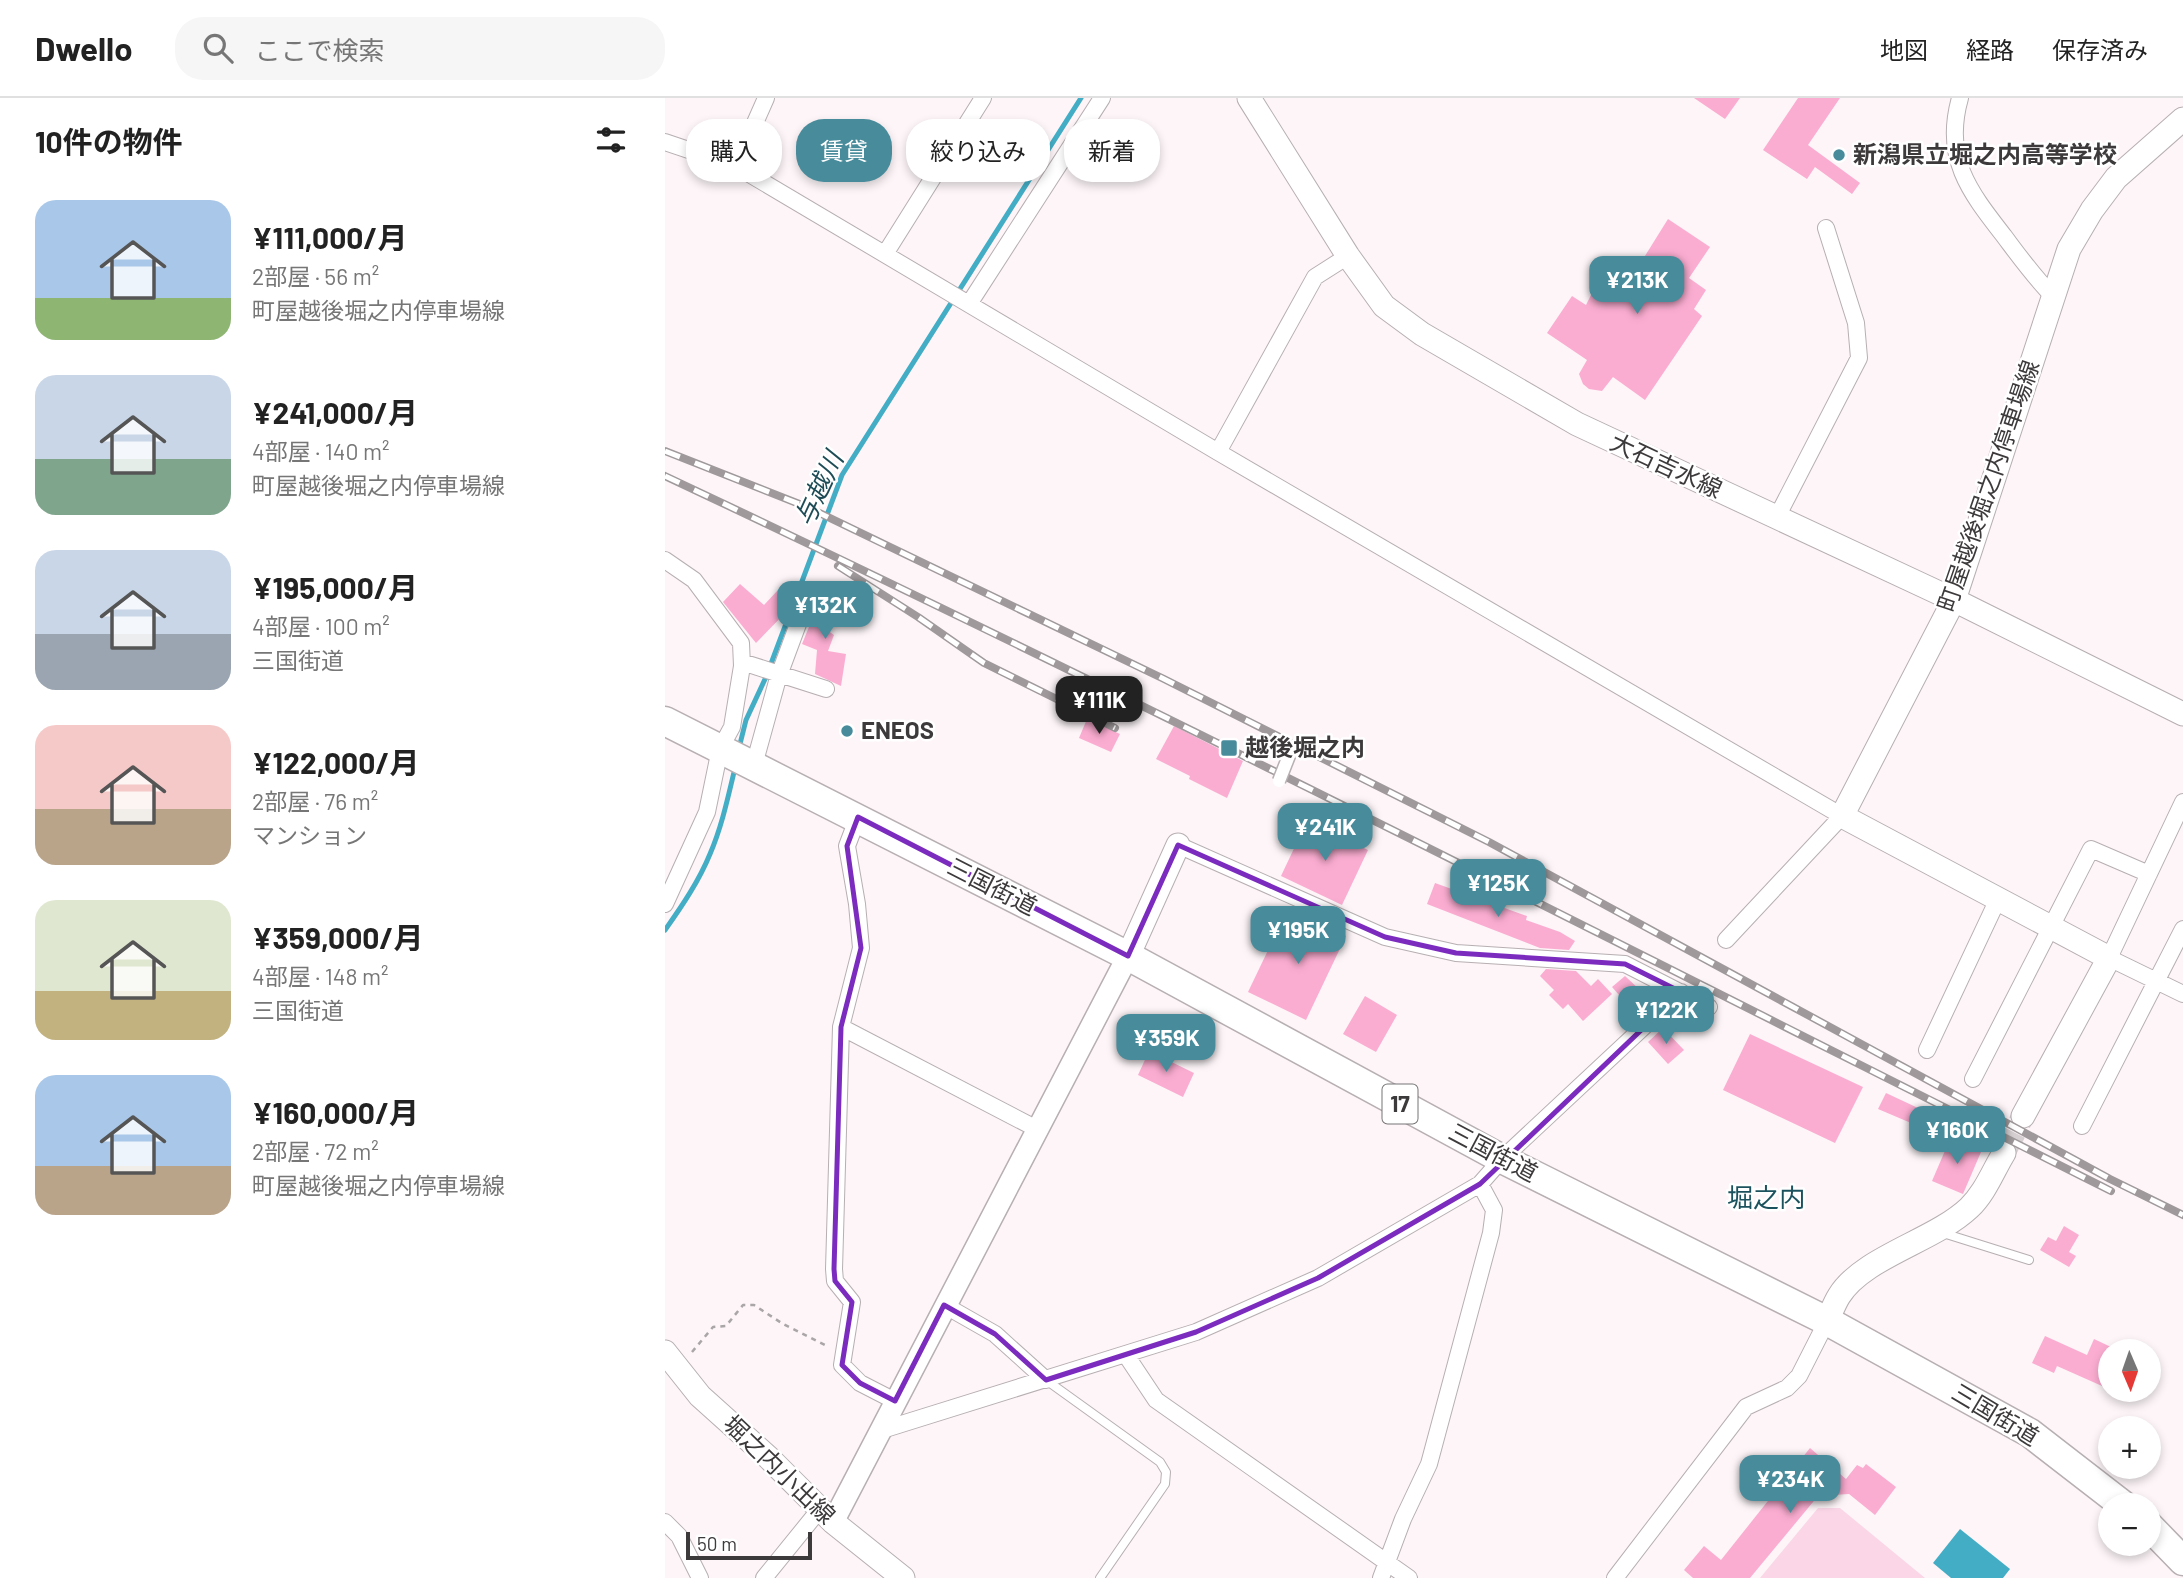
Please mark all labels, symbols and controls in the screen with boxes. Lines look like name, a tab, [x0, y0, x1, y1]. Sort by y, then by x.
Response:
search box	[175, 17, 665, 80]
text: Dwello	[35, 28, 133, 68]
icon: search	[199, 29, 237, 67]
text: ここで検索	[255, 34, 385, 65]
text: 地図	[1880, 35, 1928, 64]
text: 経路	[1966, 35, 2014, 64]
text: 保存済み	[2052, 35, 2148, 64]
chip: 購入	[686, 119, 782, 182]
chip: 賃貸	[796, 119, 892, 182]
chip: 絞り込み	[906, 119, 1050, 182]
chip: 新着	[1064, 119, 1160, 182]
icon: filters	[592, 121, 630, 159]
text: 10件の物件	[35, 123, 183, 159]
place label: 新潟県立堀之内高等学校	[1853, 139, 2117, 168]
marker: 新潟県立堀之内高等学校	[1831, 147, 1847, 163]
text: ¥111,000/月	[252, 219, 408, 255]
icon: home	[91, 228, 175, 312]
pin: ¥213K	[1588, 256, 1686, 316]
text: 2部屋 · 56 m²	[252, 262, 379, 290]
text: ¥213K	[1605, 265, 1669, 293]
text: 町屋越後堀之内停車場線	[252, 296, 505, 324]
street label: 町屋越後堀之内停車場線	[1931, 356, 2044, 615]
text: ¥241,000/月	[252, 394, 418, 430]
icon: home	[91, 403, 175, 487]
street label: 大石吉水線	[1606, 426, 1727, 503]
text: 4部屋 · 140 m²	[252, 437, 390, 465]
water label: 与越川	[787, 444, 849, 530]
text: 町屋越後堀之内停車場線	[252, 471, 505, 499]
text: ¥195,000/月	[252, 569, 418, 605]
icon: home	[91, 578, 175, 662]
pin: ¥132K	[776, 582, 874, 641]
text: ¥132K	[793, 590, 857, 618]
text: 4部屋 · 100 m²	[252, 612, 390, 640]
text: 三国街道	[252, 646, 344, 674]
pin: ¥111K	[1050, 676, 1148, 736]
text: ¥111K	[1072, 685, 1126, 713]
place label: ENEOS	[861, 715, 934, 744]
marker: ENEOS	[839, 723, 855, 739]
place label: 越後堀之内	[1245, 732, 1365, 761]
marker: 越後堀之内	[1219, 738, 1239, 758]
text: ¥122,000/月	[252, 744, 419, 780]
icon: home	[91, 753, 175, 837]
text: 2部屋 · 76 m²	[252, 787, 378, 815]
pin: ¥241K	[1276, 804, 1374, 863]
text: ¥241K	[1294, 812, 1356, 840]
text: マンション	[252, 821, 367, 849]
street label: 三国街道	[943, 851, 1042, 920]
pin: ¥125K	[1449, 860, 1547, 919]
text: ¥125K	[1466, 868, 1530, 896]
pin: ¥195K	[1249, 906, 1347, 966]
text: ¥195K	[1267, 915, 1329, 943]
text: ¥359,000/月	[252, 919, 424, 955]
icon: home	[91, 928, 175, 1012]
text: 4部屋 · 148 m²	[252, 962, 389, 990]
pin: ¥122K	[1617, 986, 1715, 1046]
text: ¥122K	[1634, 995, 1698, 1023]
text: 三国街道	[252, 996, 344, 1024]
pin: ¥359K	[1117, 1014, 1215, 1074]
text: ¥359K	[1132, 1023, 1200, 1051]
road number: 17	[1383, 1085, 1417, 1124]
text: ¥160,000/月	[252, 1094, 419, 1130]
icon: home	[91, 1103, 175, 1187]
pin: ¥160K	[1908, 1107, 2006, 1166]
text: ¥160K	[1925, 1115, 1989, 1143]
street label: 三国街道	[1445, 1116, 1543, 1187]
text: 2部屋 · 72 m²	[252, 1137, 379, 1165]
text: 町屋越後堀之内停車場線	[252, 1171, 505, 1199]
district label: 堀之内	[1727, 1181, 1805, 1212]
north arrow	[2098, 1339, 2161, 1402]
map controls	[2098, 1339, 2161, 1556]
street label: 三国街道	[1947, 1377, 2044, 1451]
street label: 堀之内小出線	[718, 1408, 842, 1529]
button: +	[2098, 1416, 2161, 1479]
pin: ¥234K	[1741, 1456, 1839, 1515]
text: ¥234K	[1755, 1464, 1825, 1492]
button: −	[2098, 1493, 2161, 1556]
scale bar	[686, 1529, 812, 1561]
text: 50 m	[697, 1532, 737, 1555]

